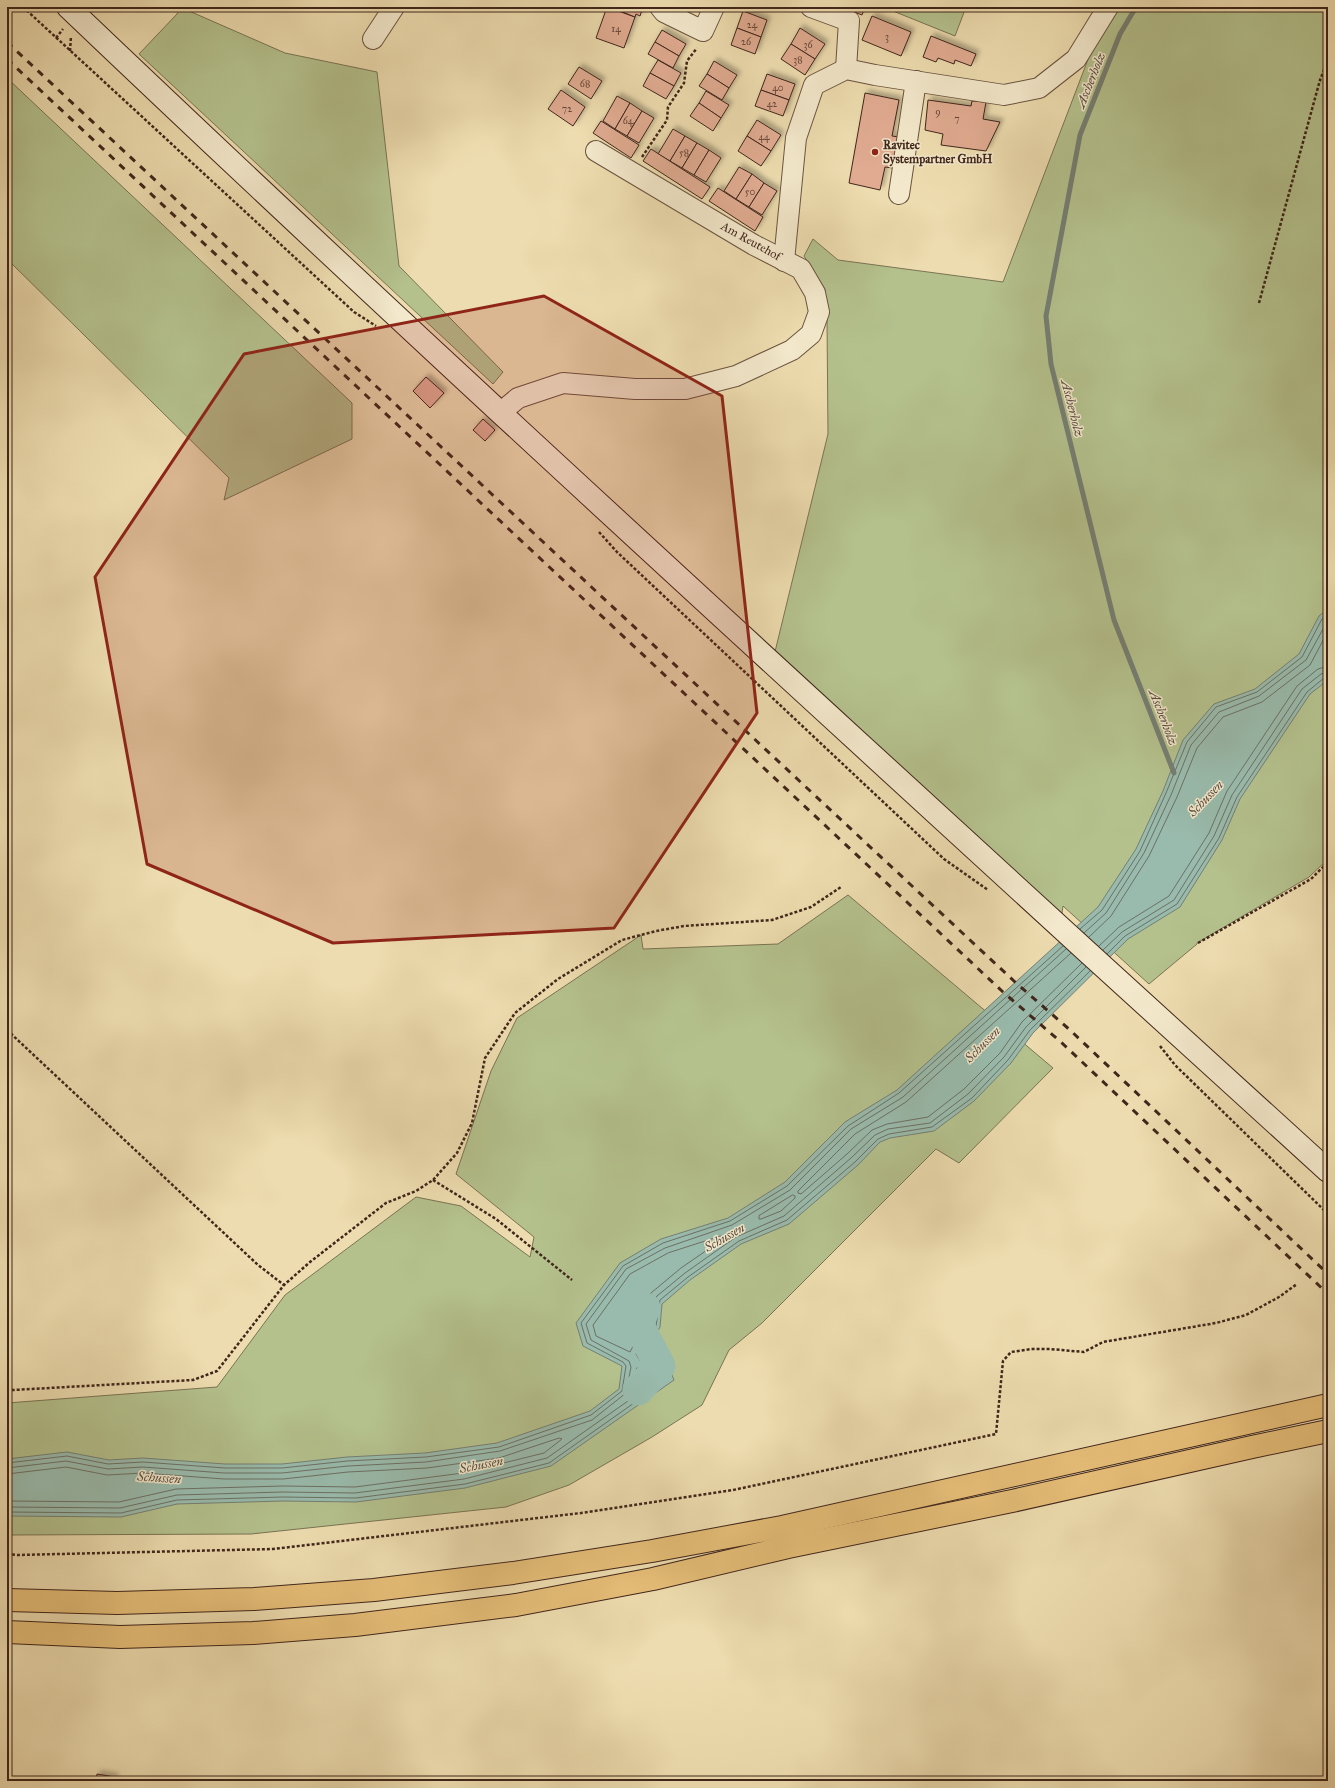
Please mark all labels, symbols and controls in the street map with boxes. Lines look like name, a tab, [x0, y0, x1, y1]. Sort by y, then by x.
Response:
house number: 24	[747, 19, 758, 31]
house number: 14	[611, 23, 621, 35]
house number: 3	[885, 31, 889, 43]
house number: 26	[741, 36, 752, 48]
house number: 36	[803, 39, 813, 51]
water label: Ascherholz	[1072, 50, 1109, 112]
house number: 38	[793, 54, 803, 66]
house number: 68	[580, 78, 590, 90]
house number: 40	[772, 82, 784, 94]
house number: 42	[767, 98, 777, 110]
house number: 72	[562, 103, 572, 115]
house number: 9	[935, 106, 941, 118]
house number: 7	[954, 113, 960, 125]
house number: 64	[623, 115, 634, 127]
house number: 44	[758, 131, 770, 143]
place label: Ravitec Systempartner GmbH	[883, 138, 993, 167]
house number: 58	[679, 147, 689, 159]
marker: Ravitec Systempartner GmbH	[870, 147, 880, 157]
house number: 50	[745, 186, 755, 198]
street label: Am Reutehof	[718, 218, 785, 264]
water label: Ascherholz	[1057, 376, 1087, 439]
water label: Ascherholz	[1144, 685, 1181, 748]
water label: Schussen	[1184, 777, 1227, 821]
water label: Schussen	[961, 1023, 1004, 1067]
water label: Schussen	[701, 1220, 748, 1256]
water label: Schussen	[457, 1453, 505, 1477]
water label: Schussen	[135, 1468, 182, 1488]

